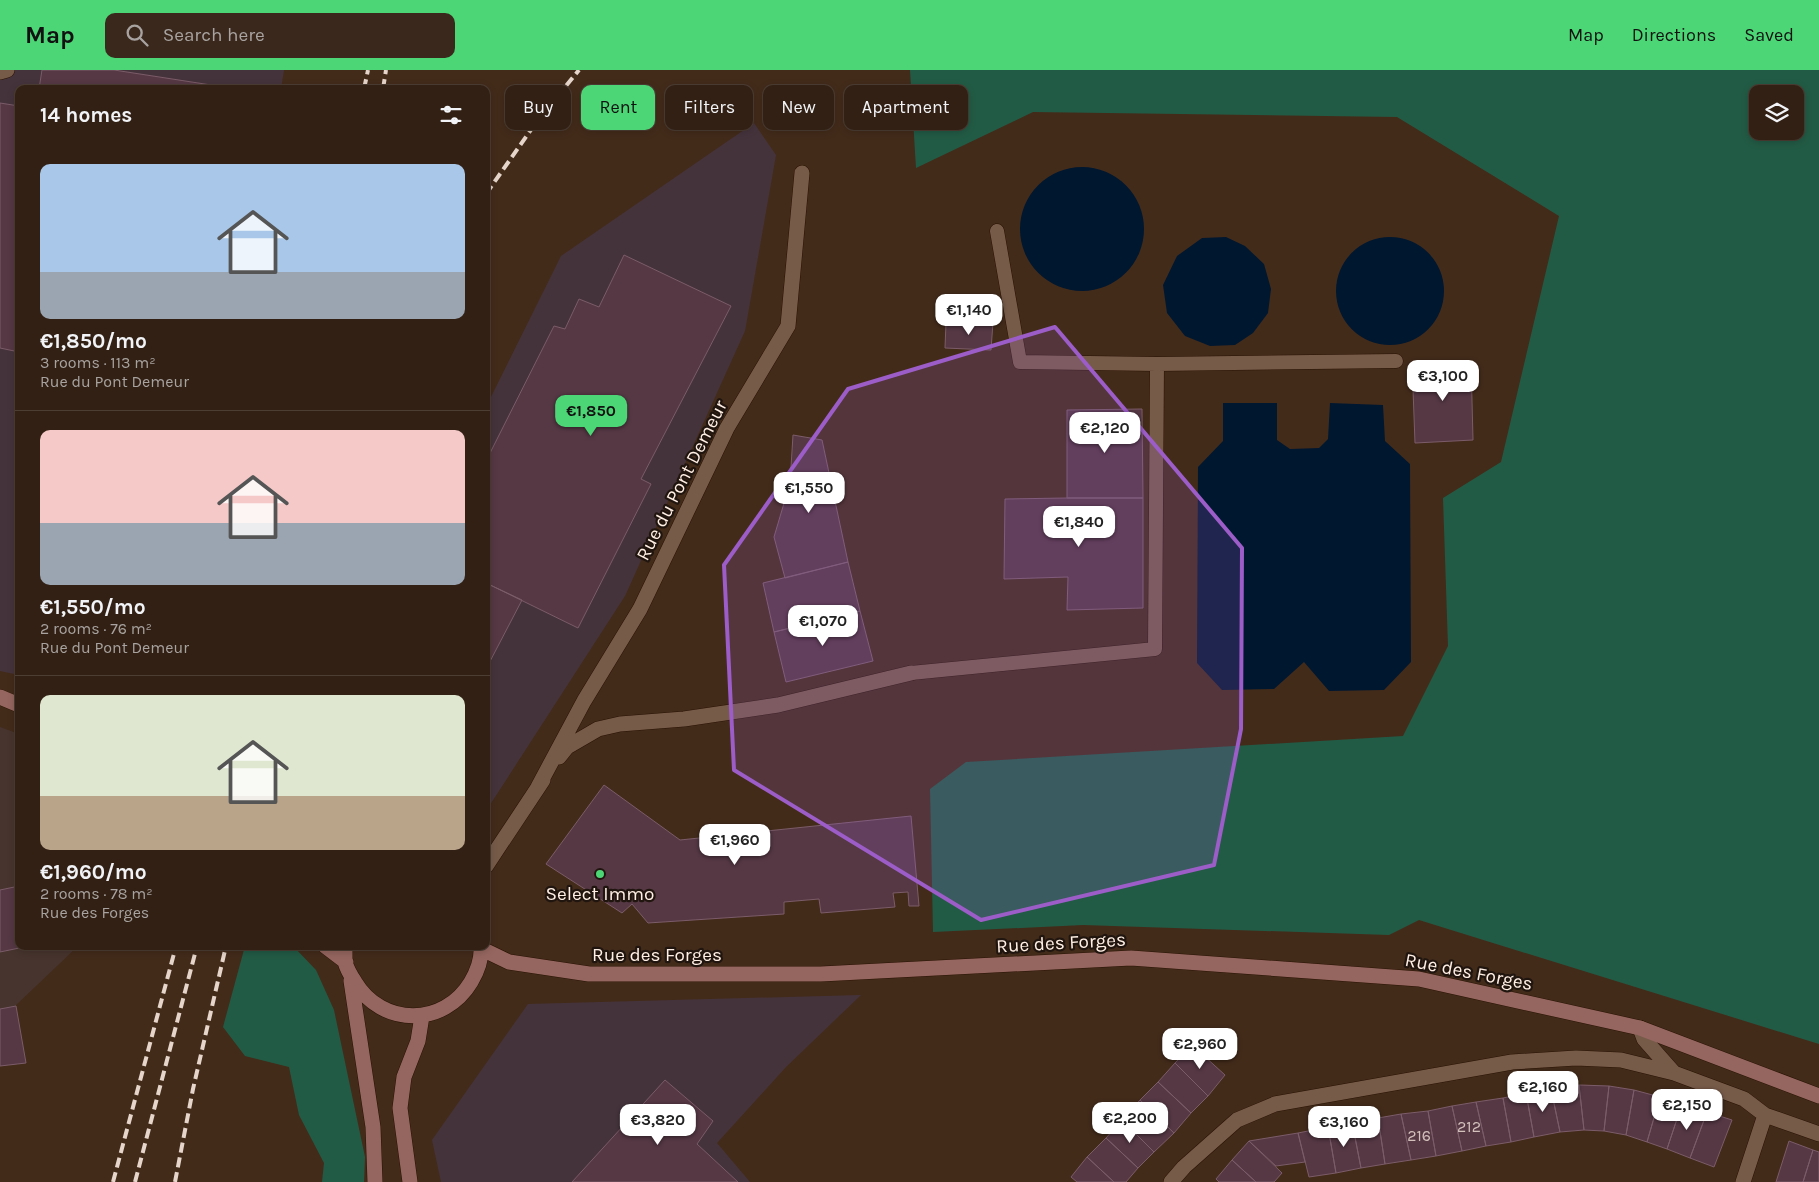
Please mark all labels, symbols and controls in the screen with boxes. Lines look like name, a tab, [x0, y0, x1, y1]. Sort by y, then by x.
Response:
search box	[105, 13, 455, 58]
text: Map	[25, 21, 75, 49]
icon: search	[123, 21, 151, 49]
text: Search here	[163, 24, 265, 46]
text: Map	[1568, 24, 1604, 46]
text: Directions	[1632, 24, 1716, 46]
text: Saved	[1744, 24, 1794, 46]
chip: Buy	[505, 85, 571, 130]
chip: Rent	[581, 85, 655, 130]
chip: Filters	[665, 85, 753, 130]
chip: New	[763, 85, 834, 130]
chip: Apartment	[844, 85, 968, 130]
map controls	[1749, 85, 1804, 140]
button: layers	[1749, 85, 1804, 140]
icon: filters	[437, 101, 465, 129]
text: 14 homes	[40, 103, 132, 127]
icon: home	[208, 197, 298, 287]
pin: €1,140	[928, 294, 1010, 336]
text: €1,140	[946, 300, 992, 319]
text: €1,850/mo	[40, 329, 147, 353]
text: 3 rooms · 113 m²	[40, 353, 156, 372]
pin: €3,100	[1402, 360, 1484, 402]
text: €3,100	[1418, 366, 1468, 385]
text: Rue du Pont Demeur	[40, 372, 189, 391]
pin: €1,850	[550, 394, 632, 437]
street label: Rue du Pont Demeur	[632, 397, 732, 564]
text: €1,850	[566, 401, 616, 420]
pin: €2,120	[1064, 412, 1146, 454]
text: €2,120	[1080, 418, 1130, 437]
icon: home	[208, 462, 298, 552]
pin: €1,550	[768, 472, 850, 514]
text: €1,550	[785, 478, 833, 497]
pin: €1,840	[1038, 506, 1120, 548]
text: €1,840	[1054, 512, 1104, 531]
text: €1,550/mo	[40, 595, 146, 619]
pin: €1,070	[782, 604, 864, 647]
text: €1,070	[799, 611, 847, 630]
text: 2 rooms · 76 m²	[40, 619, 152, 638]
text: Rue du Pont Demeur	[40, 638, 189, 657]
icon: home	[208, 727, 298, 817]
pin: €1,960	[694, 824, 776, 866]
text: €1,960	[710, 830, 760, 849]
text: €1,960/mo	[40, 860, 147, 884]
marker: Select Immo	[594, 868, 606, 880]
place label: Select Immo	[545, 883, 655, 905]
text: 2 rooms · 78 m²	[40, 884, 153, 903]
text: Rue des Forges	[40, 903, 149, 922]
street label: Rue des Forges	[996, 929, 1126, 957]
street label: Rue des Forges	[592, 944, 722, 966]
street label: Rue des Forges	[1403, 949, 1535, 995]
pin: €2,960	[1159, 1028, 1241, 1070]
text: €2,960	[1173, 1034, 1227, 1053]
pin: €2,160	[1502, 1070, 1584, 1113]
text: €2,160	[1518, 1077, 1568, 1096]
pin: €2,150	[1646, 1088, 1728, 1131]
text: €2,150	[1663, 1095, 1712, 1114]
pin: €2,200	[1089, 1102, 1171, 1144]
pin: €3,820	[617, 1104, 699, 1146]
pin: €3,160	[1303, 1106, 1385, 1148]
text: €2,200	[1103, 1108, 1157, 1127]
text: €3,820	[631, 1110, 685, 1129]
text: €3,160	[1319, 1112, 1369, 1131]
house number: 212	[1457, 1117, 1481, 1136]
house number: 216	[1407, 1126, 1431, 1145]

